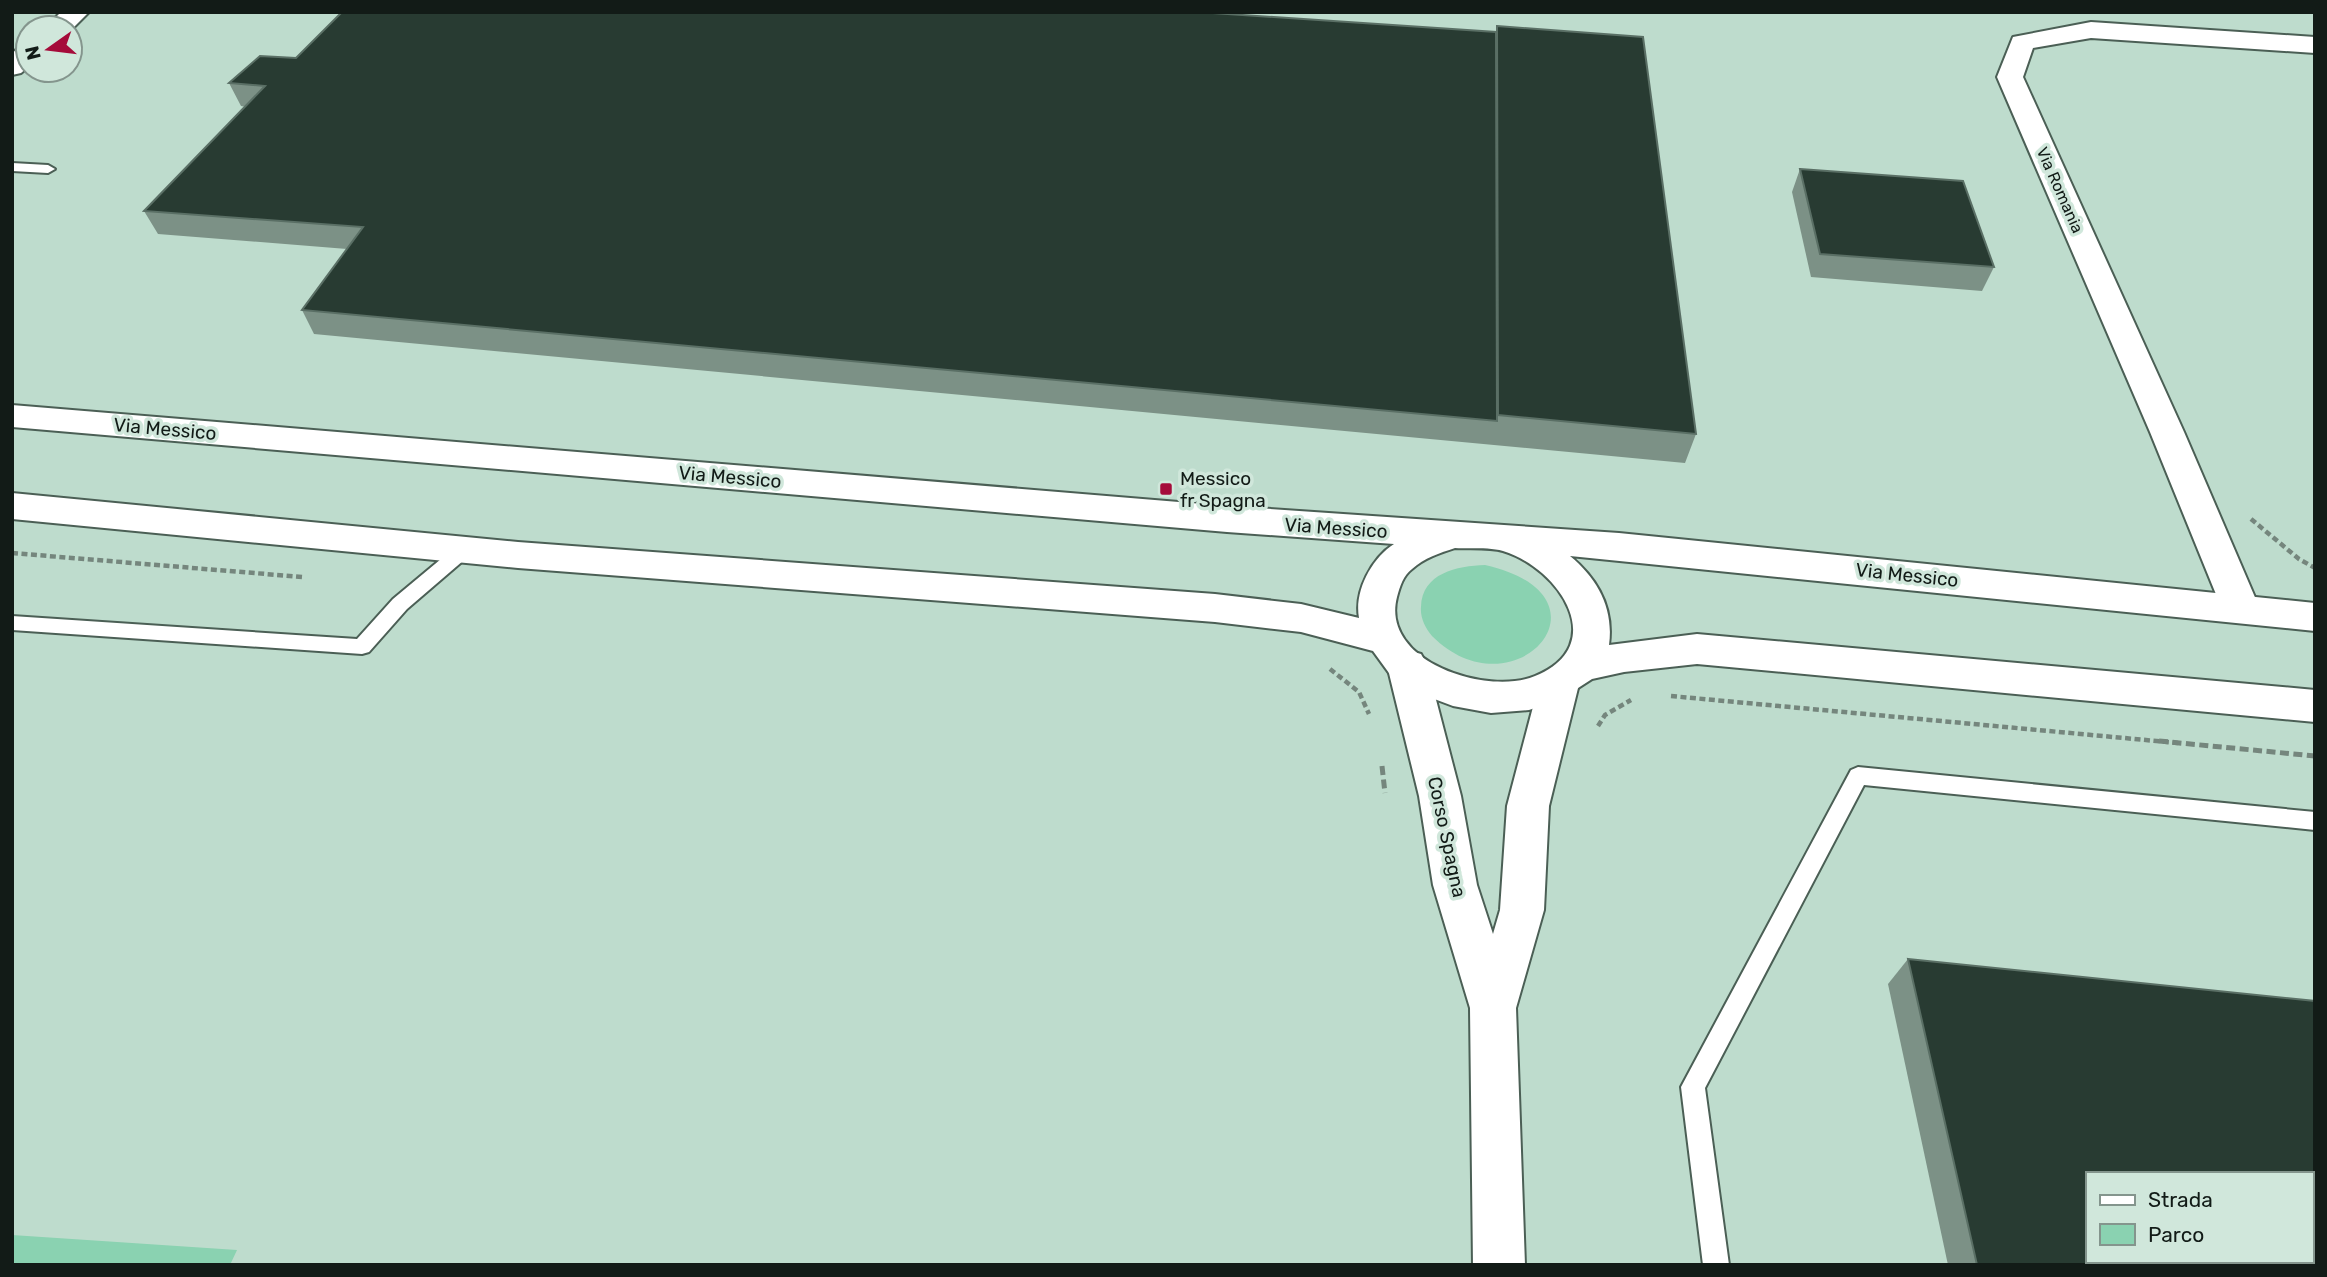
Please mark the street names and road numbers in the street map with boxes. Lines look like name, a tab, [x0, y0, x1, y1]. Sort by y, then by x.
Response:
street label: Via Romania	[2033, 144, 2087, 236]
street label: Via Messico	[113, 413, 217, 445]
street label: Via Messico	[678, 461, 782, 493]
street label: Via Messico	[1284, 513, 1388, 543]
street label: Via Messico	[1854, 558, 1960, 592]
street label: Corso Spagna	[1423, 774, 1471, 900]

